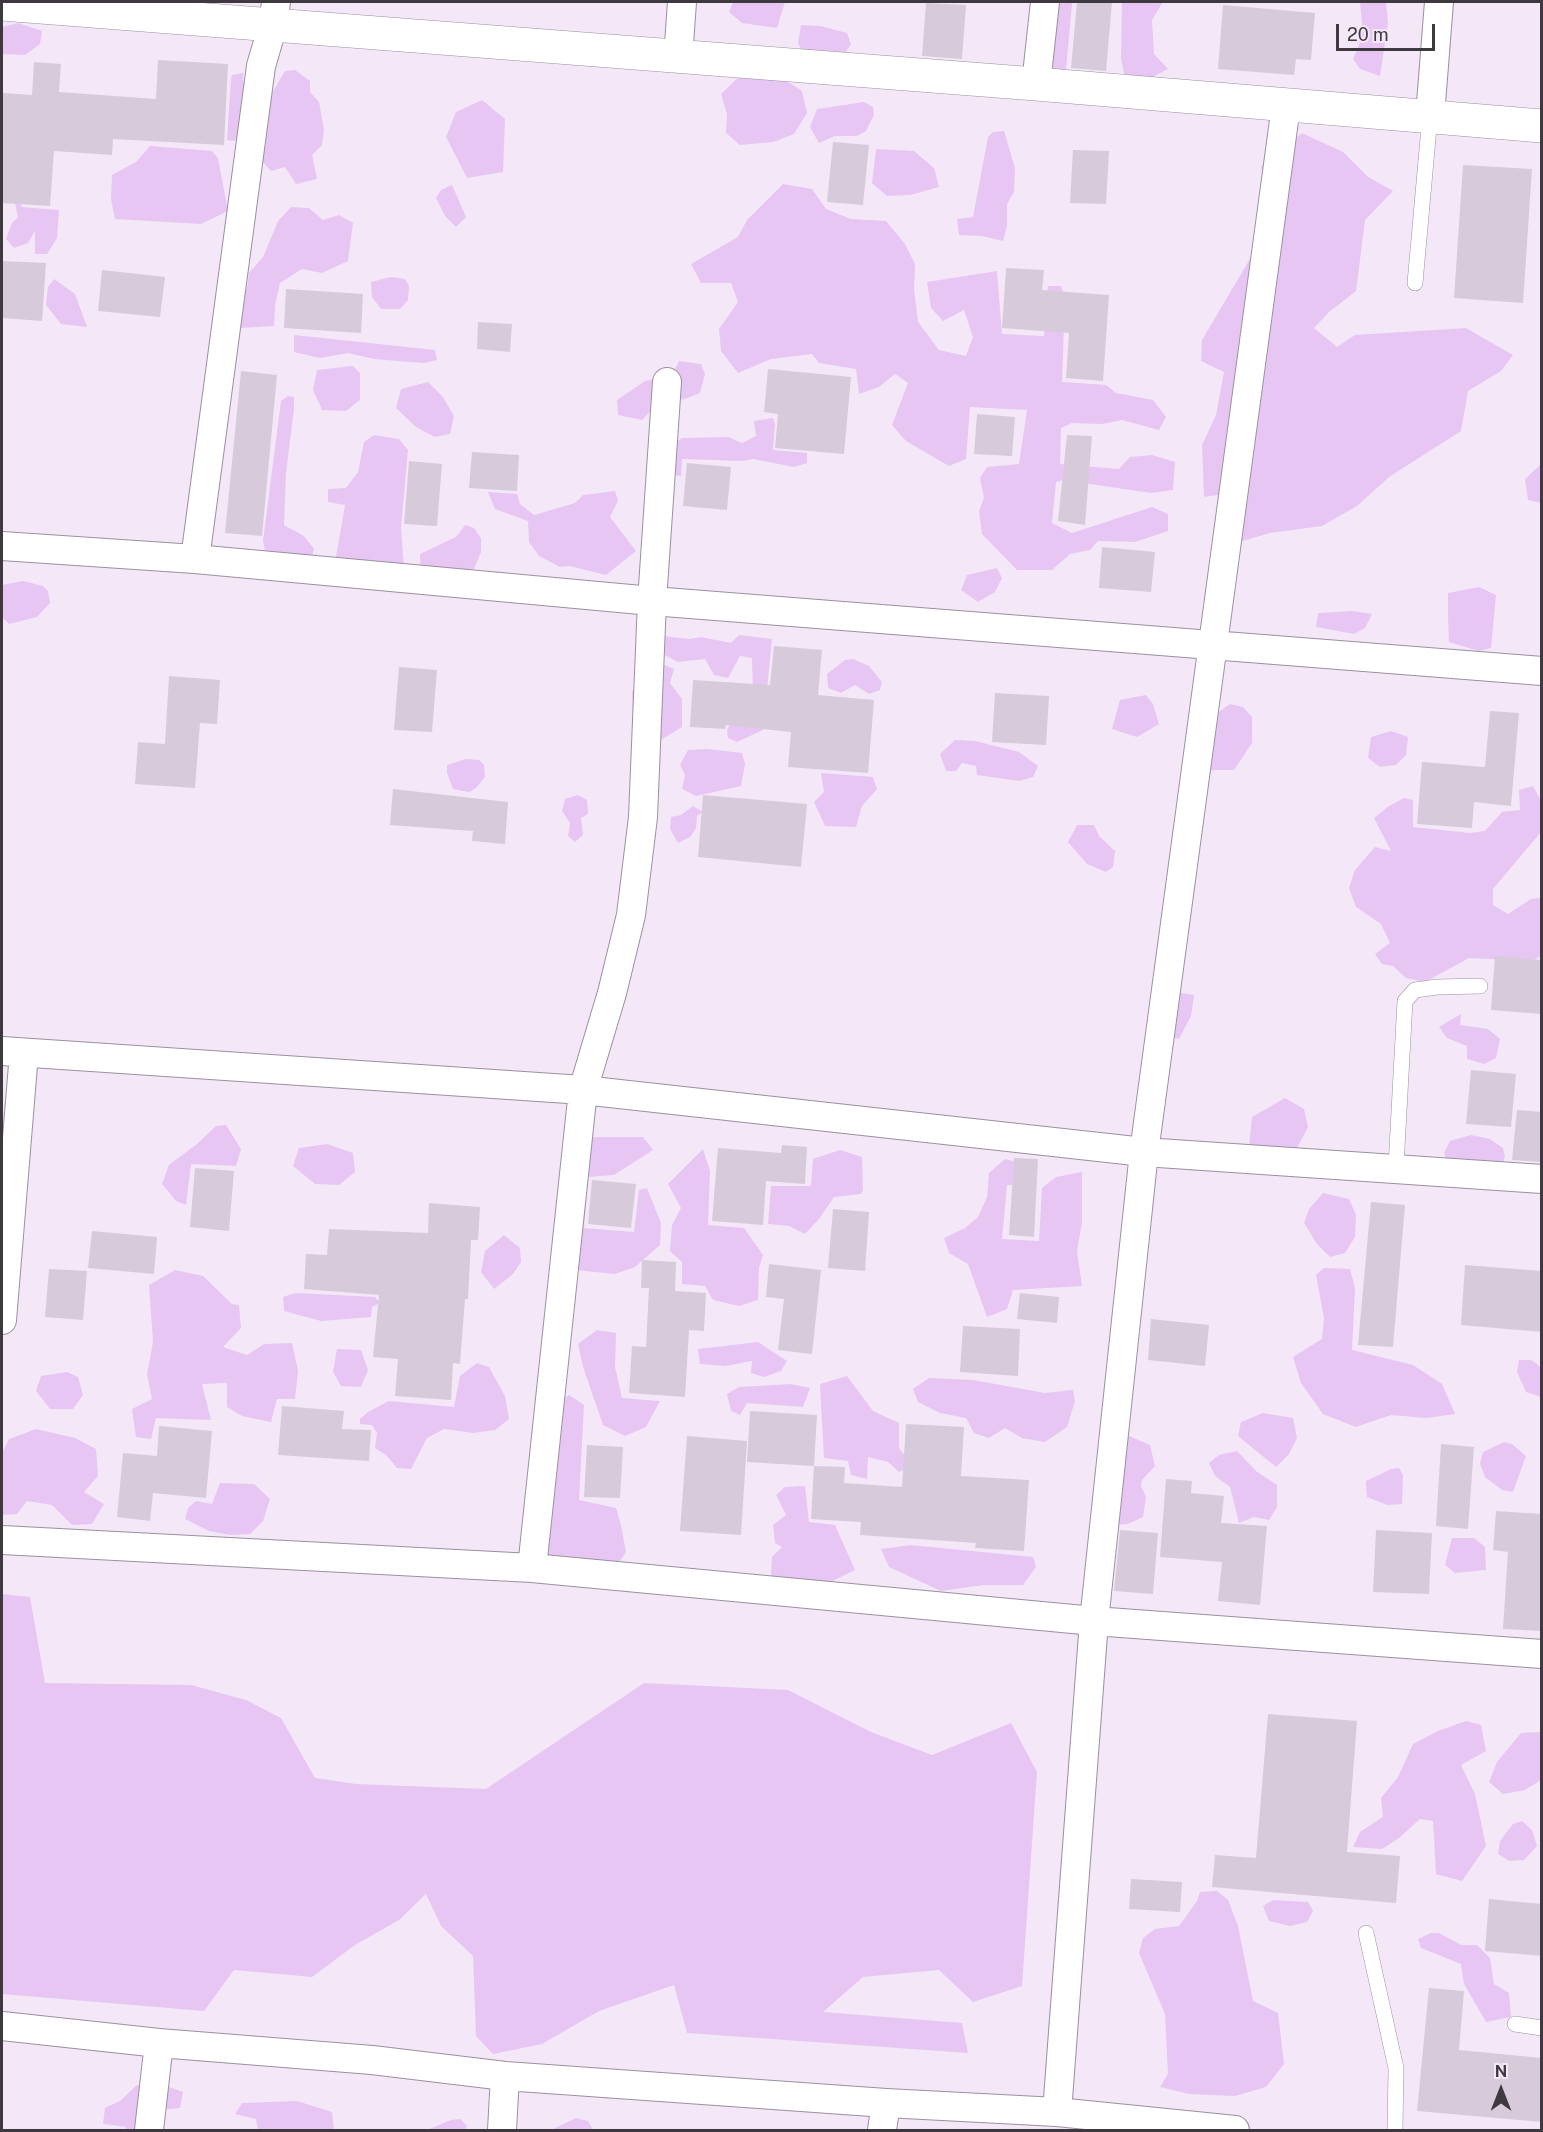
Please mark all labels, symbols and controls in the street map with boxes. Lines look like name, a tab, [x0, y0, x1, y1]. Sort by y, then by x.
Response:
scale bar	[1339, 12, 1438, 50]
text: 20 m	[1347, 24, 1389, 45]
north arrow	[1471, 2060, 1531, 2120]
text: N	[1495, 2062, 1507, 2081]

